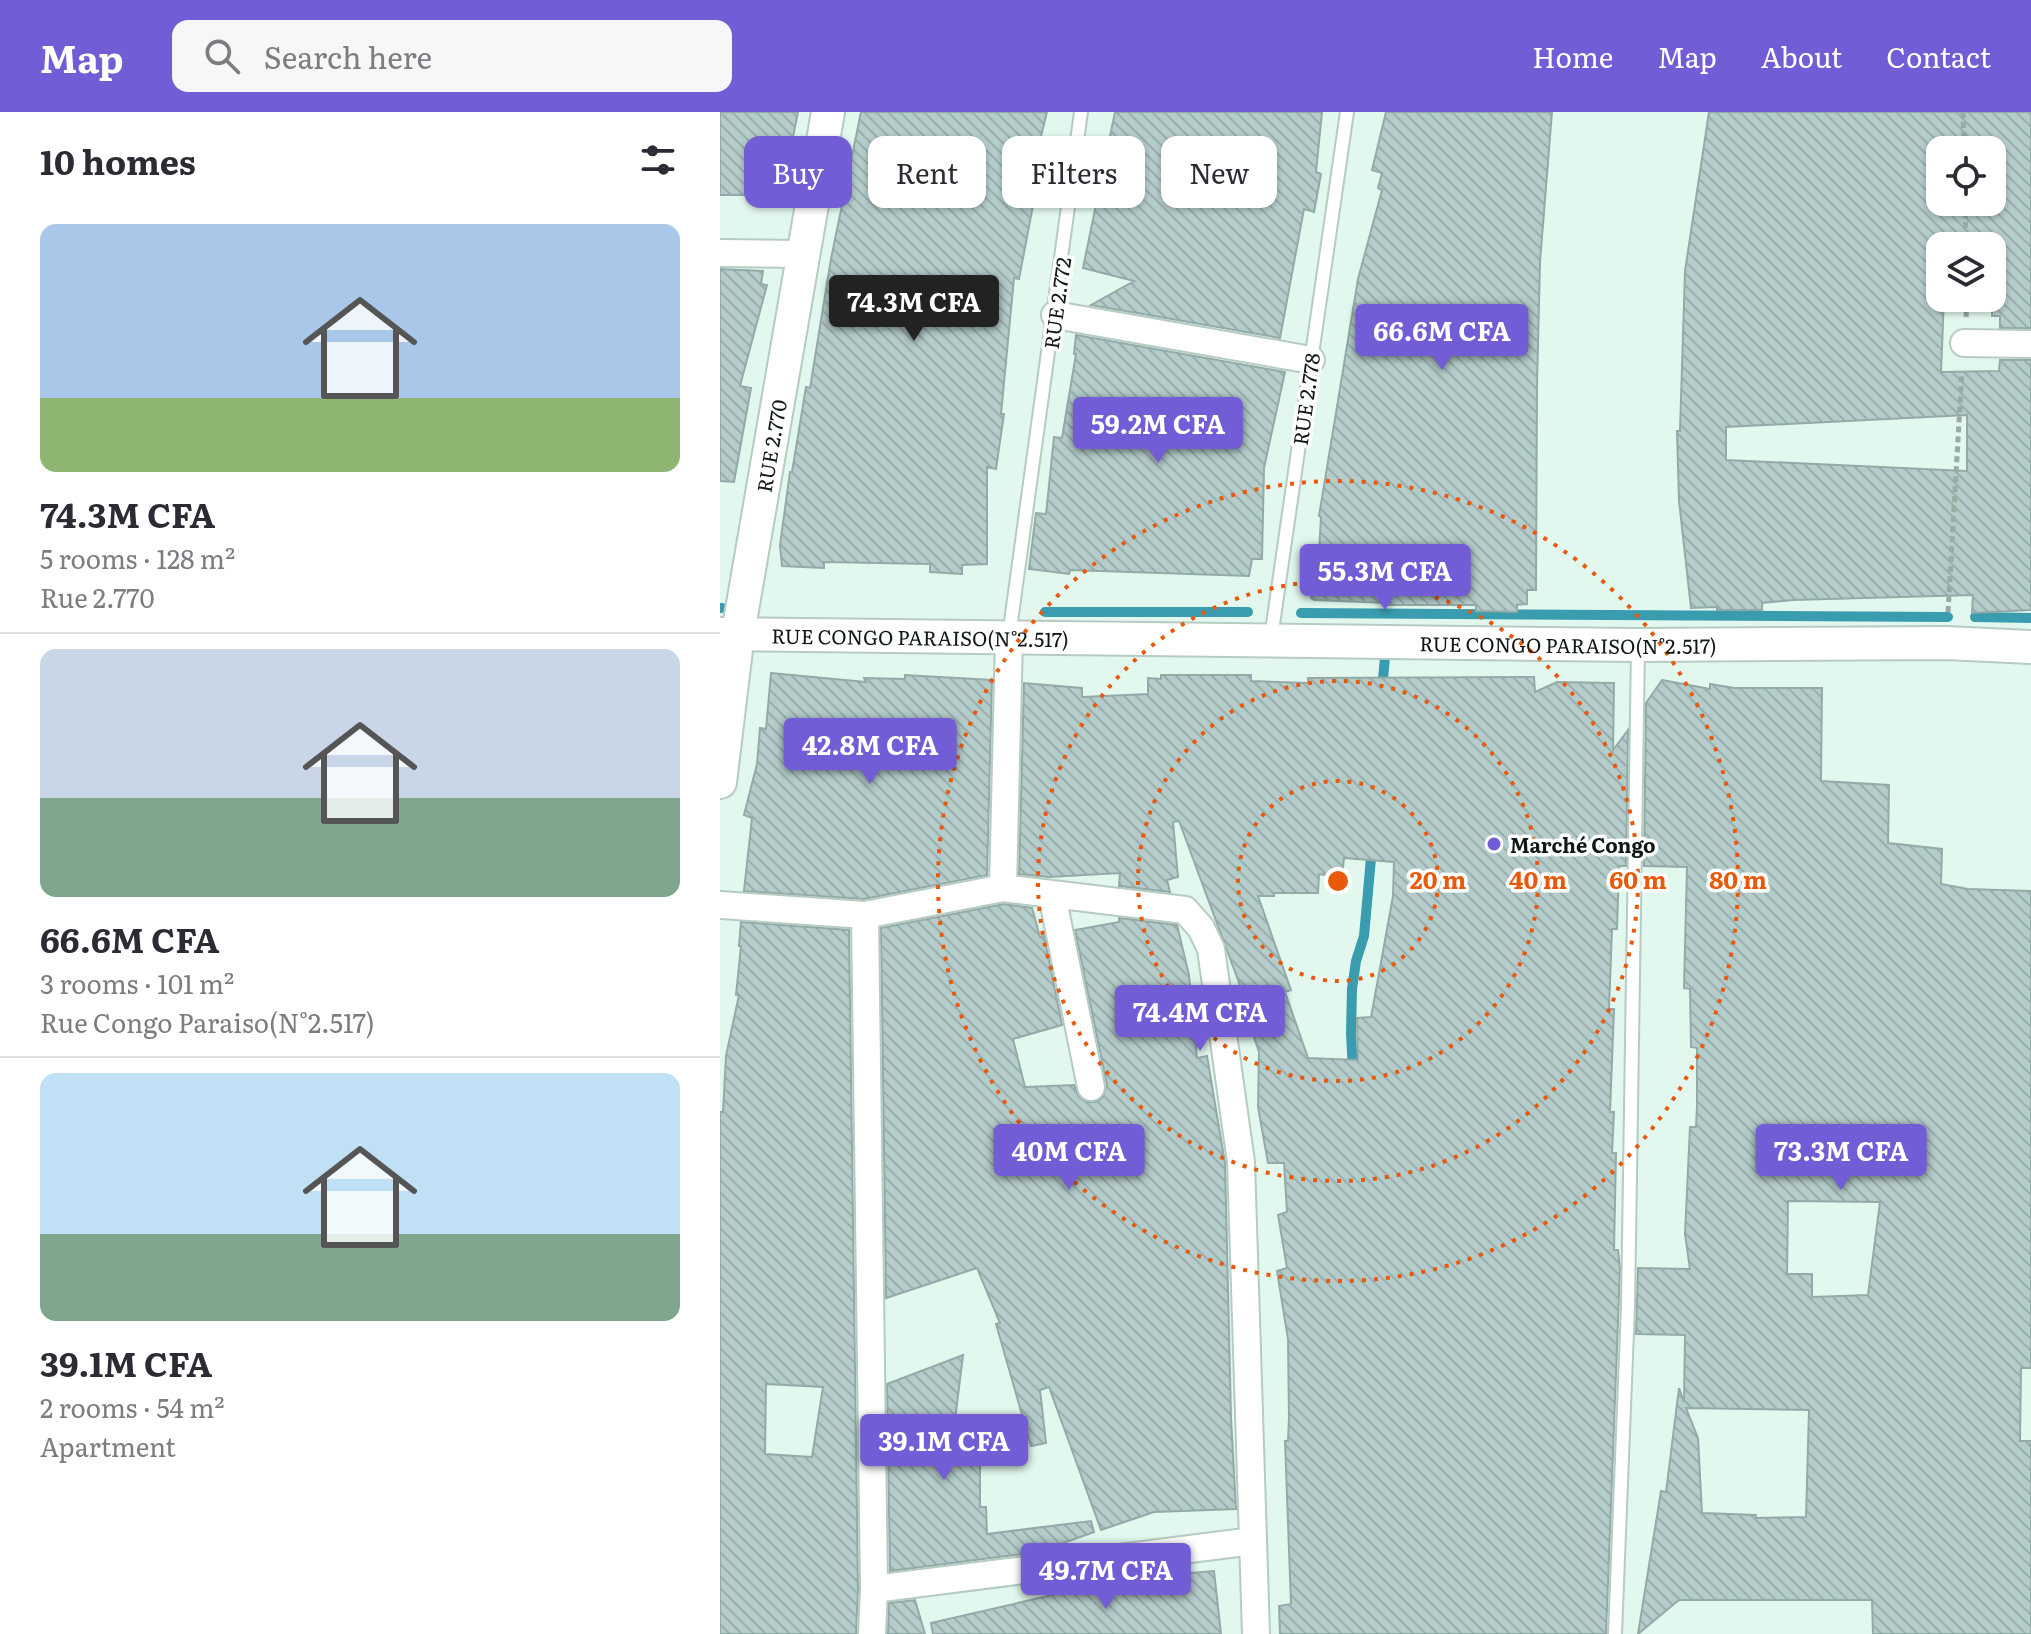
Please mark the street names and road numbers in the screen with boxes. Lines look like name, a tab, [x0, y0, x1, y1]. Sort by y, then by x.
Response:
street label: RUE 2.772	[1035, 255, 1077, 351]
street label: RUE 2.778	[1284, 351, 1326, 447]
street label: RUE 2.770	[748, 397, 793, 495]
street label: RUE CONGO PARAISO(N°2.517)	[771, 620, 1069, 653]
street label: RUE CONGO PARAISO(N°2.517)	[1419, 627, 1717, 660]

